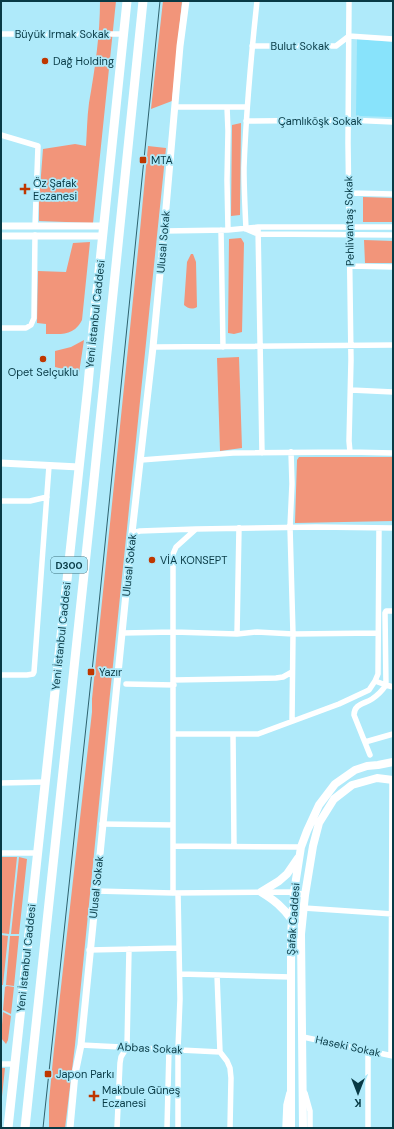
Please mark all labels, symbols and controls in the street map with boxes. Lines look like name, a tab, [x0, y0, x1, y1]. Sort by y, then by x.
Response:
street label: Büyük Irmak Sokak	[15, 27, 110, 41]
street label: Bulut Sokak	[271, 39, 330, 53]
place label: Dağ Holding	[53, 54, 114, 68]
marker: Dağ Holding	[40, 56, 50, 66]
street label: Çamlıköşk Sokak	[278, 114, 363, 128]
place label: MTA	[151, 153, 173, 167]
marker: MTA	[138, 155, 148, 165]
street label: Pehlivantaş Sokak	[341, 175, 357, 266]
place label: Öz Şafak Eczanesi	[33, 176, 77, 203]
marker: Öz Şafak Eczanesi	[20, 184, 30, 194]
street label: Ulusal Sokak	[153, 210, 173, 274]
street label: Yeni İstanbul Caddesi	[82, 259, 108, 369]
marker: Opet Selçuklu	[38, 354, 48, 364]
place label: Opet Selçuklu	[8, 365, 78, 379]
street label: Ulusal Sokak	[119, 533, 139, 597]
place label: VİA KONSEPT	[160, 553, 227, 567]
marker: VİA KONSEPT	[147, 555, 157, 565]
road number: D300	[51, 557, 87, 573]
street label: Yeni İstanbul Caddesi	[48, 581, 74, 691]
place label: Yazır	[99, 665, 122, 679]
marker: Yazır	[86, 667, 96, 677]
street label: Ulusal Sokak	[86, 855, 106, 919]
street label: Şafak Caddesi	[283, 882, 303, 956]
street label: Yeni İstanbul Caddesi	[13, 903, 39, 1013]
street label: Haseki Sokak	[314, 1032, 382, 1060]
street label: Abbas Sokak	[117, 1039, 183, 1057]
place label: Japon Parkı	[56, 1067, 114, 1081]
marker: Japon Parkı	[43, 1069, 53, 1079]
north arrow	[338, 1073, 378, 1113]
place label: Makbule Güneş Eczanesi	[102, 1083, 180, 1110]
marker: Makbule Güneş Eczanesi	[89, 1091, 99, 1101]
text: K	[354, 1096, 362, 1110]

